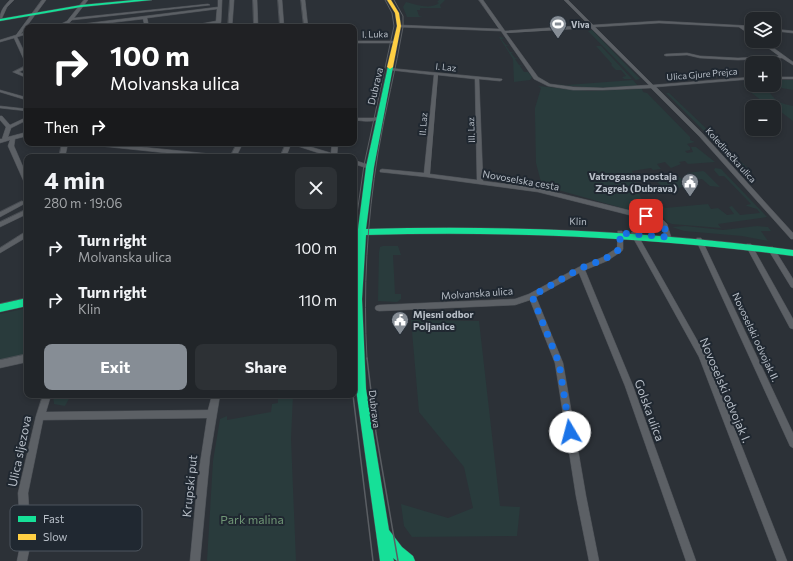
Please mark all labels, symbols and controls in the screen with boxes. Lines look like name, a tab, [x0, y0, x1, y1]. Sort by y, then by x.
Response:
map controls	[745, 12, 781, 136]
button: layers	[745, 12, 781, 48]
sports icon: Viva	[548, 14, 568, 39]
place label: Viva	[571, 19, 590, 30]
street label: I. Luka	[362, 28, 388, 40]
text: 100 m	[110, 38, 190, 72]
icon: right	[44, 40, 96, 92]
button: +	[745, 56, 781, 92]
street label: I. Laz	[435, 60, 457, 74]
street label: Ulica Gjure Prejca	[666, 65, 738, 83]
street label: Dubrava	[365, 66, 385, 106]
text: Molvanska ulica	[110, 72, 240, 94]
button: −	[745, 100, 781, 136]
street label: II. Laz	[417, 111, 430, 136]
icon: right	[87, 116, 109, 138]
street label: III. Laz	[465, 116, 477, 143]
text: Then	[44, 118, 79, 136]
street label: Koledinečka ulica	[703, 125, 759, 185]
text: 4 min	[44, 165, 105, 194]
button: close	[295, 167, 337, 209]
street label: Novoselska cesta	[482, 167, 560, 193]
place label: Vatrogasna postaja Zagreb (Dubrava)	[589, 170, 677, 194]
public building icon: Vatrogasna postaja Zagreb (Dubrava)	[680, 172, 700, 197]
text: 280 m · 19:06	[44, 195, 122, 211]
pin	[629, 199, 663, 233]
icon: arrive	[635, 205, 657, 227]
street label: Klin	[569, 215, 587, 227]
text: Turn right	[78, 231, 147, 249]
icon: right	[44, 237, 66, 259]
text: 100 m	[295, 239, 337, 257]
text: Molvanska ulica	[78, 249, 172, 265]
text: Turn right	[78, 283, 147, 301]
street label: Molvanska ulica	[441, 285, 513, 301]
icon: right	[44, 289, 66, 311]
text: 110 m	[298, 291, 337, 309]
street label: Novoselski odvojak II.	[730, 291, 782, 383]
text: Klin	[78, 301, 101, 317]
place label: Mjesni odbor Poljanice	[413, 308, 474, 332]
public building icon: Mjesni odbor Poljanice	[390, 310, 410, 335]
street label: Novoselski odvojak I.	[698, 335, 755, 445]
button: Exit	[44, 344, 187, 390]
button: Share	[195, 344, 337, 390]
street label: Golska ulica	[632, 377, 668, 443]
street label: Dubrava	[367, 389, 383, 429]
position arrow	[549, 411, 591, 453]
street label: Ulica sljezova	[5, 414, 33, 488]
street label: Krupski put	[179, 454, 199, 518]
legend	[10, 505, 142, 551]
text: Fast	[43, 512, 65, 525]
park label: Park malina	[220, 512, 284, 526]
text: Slow	[43, 530, 68, 543]

